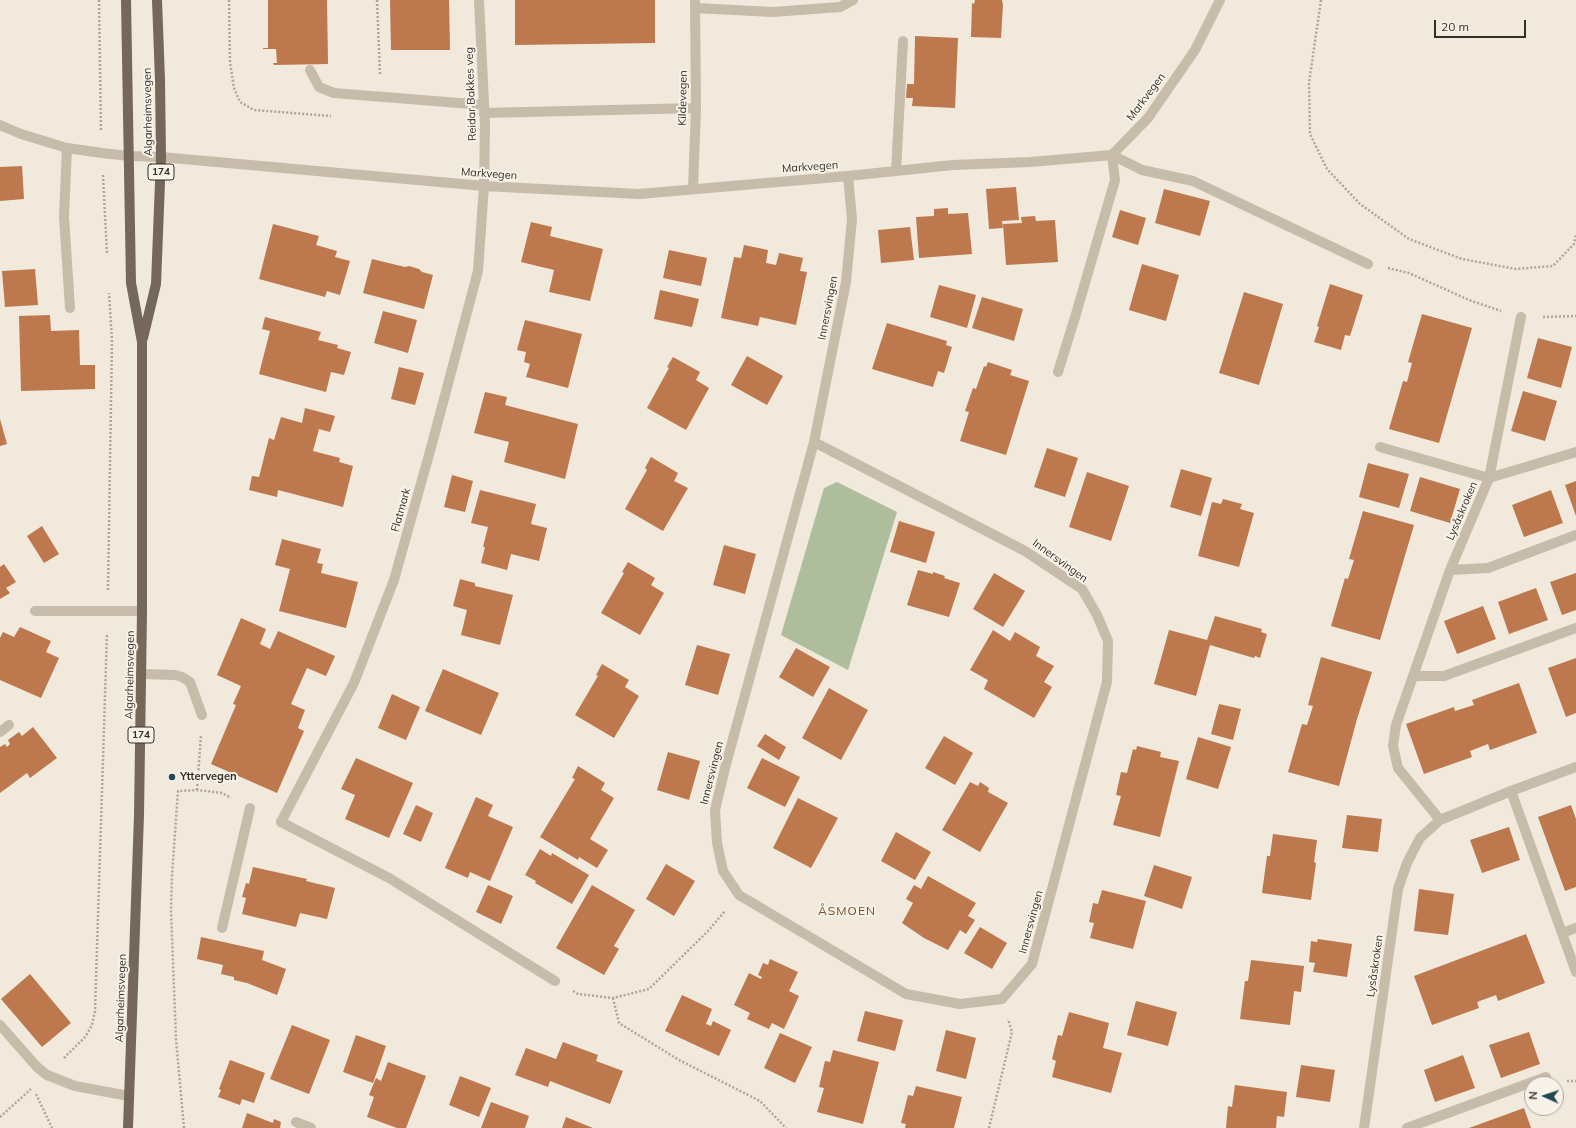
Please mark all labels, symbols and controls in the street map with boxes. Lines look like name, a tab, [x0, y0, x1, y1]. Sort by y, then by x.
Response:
scale bar	[1436, 12, 1528, 38]
text: 20 m	[1441, 19, 1469, 34]
street label: Reidar Bakkes veg	[463, 47, 479, 141]
street label: Algarheimsvegen	[141, 67, 155, 157]
street label: Kildevegen	[676, 70, 690, 126]
street label: Markvegen	[1124, 71, 1168, 123]
street label: Markvegen	[781, 158, 839, 176]
road number: 174	[148, 164, 174, 180]
street label: Markvegen	[460, 165, 518, 183]
street label: Innersvingen	[815, 275, 841, 341]
street label: Lysåskroken	[1444, 480, 1480, 542]
street label: Flatmark	[388, 486, 414, 534]
street label: Innersvingen	[1030, 537, 1090, 585]
street label: Algarheimsvegen	[123, 630, 137, 720]
road number: 174	[128, 727, 154, 743]
street label: Innersvingen	[698, 740, 726, 806]
place label: Yttervegen	[180, 770, 237, 784]
marker: Yttervegen	[167, 772, 177, 782]
street label: Innersvingen	[1016, 889, 1046, 955]
district label: ÅSMOEN	[818, 904, 876, 918]
street label: Lysåskroken	[1364, 934, 1386, 998]
street label: Algarheimsvegen	[113, 953, 129, 1043]
north arrow	[1524, 1076, 1564, 1116]
text: N	[1526, 1091, 1540, 1100]

